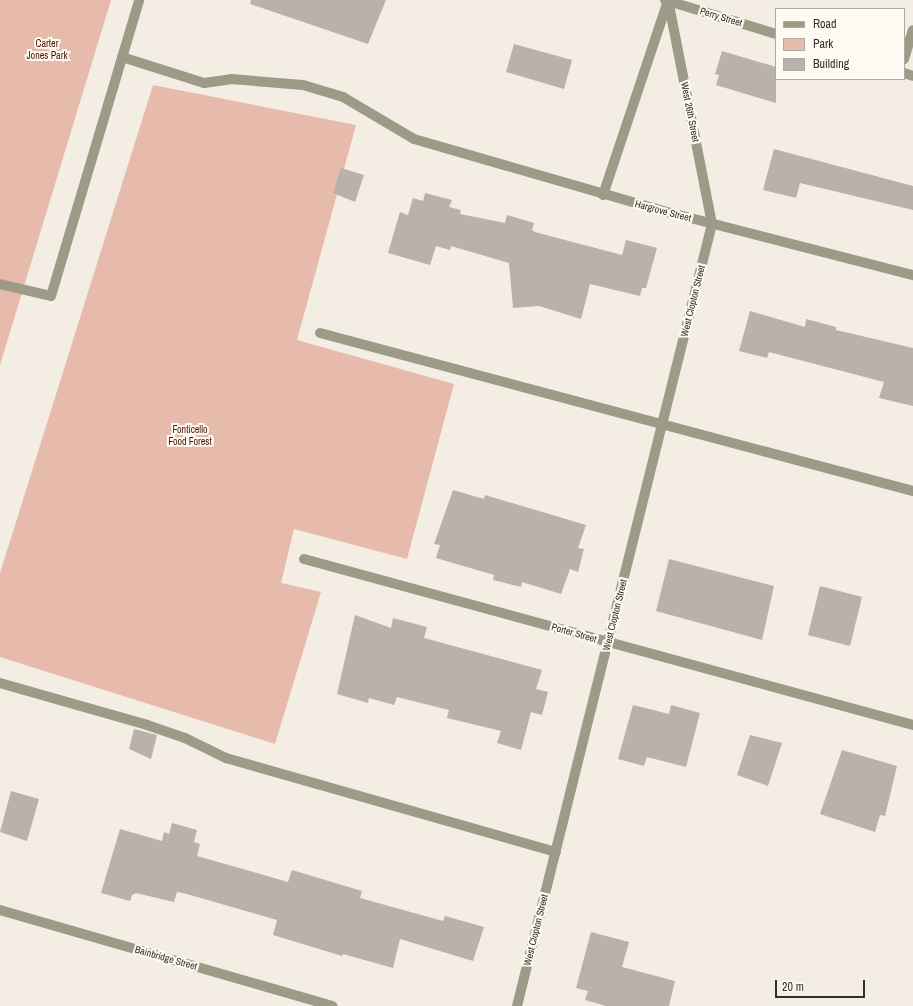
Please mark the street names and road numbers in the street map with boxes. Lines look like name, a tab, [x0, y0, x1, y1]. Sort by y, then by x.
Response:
street label: Perry Street	[698, 5, 744, 29]
street label: West 26th Street	[678, 81, 702, 143]
street label: Hargrove Street	[633, 198, 693, 224]
street label: West Clopton Street	[678, 264, 708, 338]
street label: West Clopton Street	[600, 578, 630, 652]
street label: Porter Street	[550, 621, 598, 645]
street label: West Clopton Street	[521, 893, 551, 967]
street label: Bainbridge Street	[133, 943, 199, 973]

